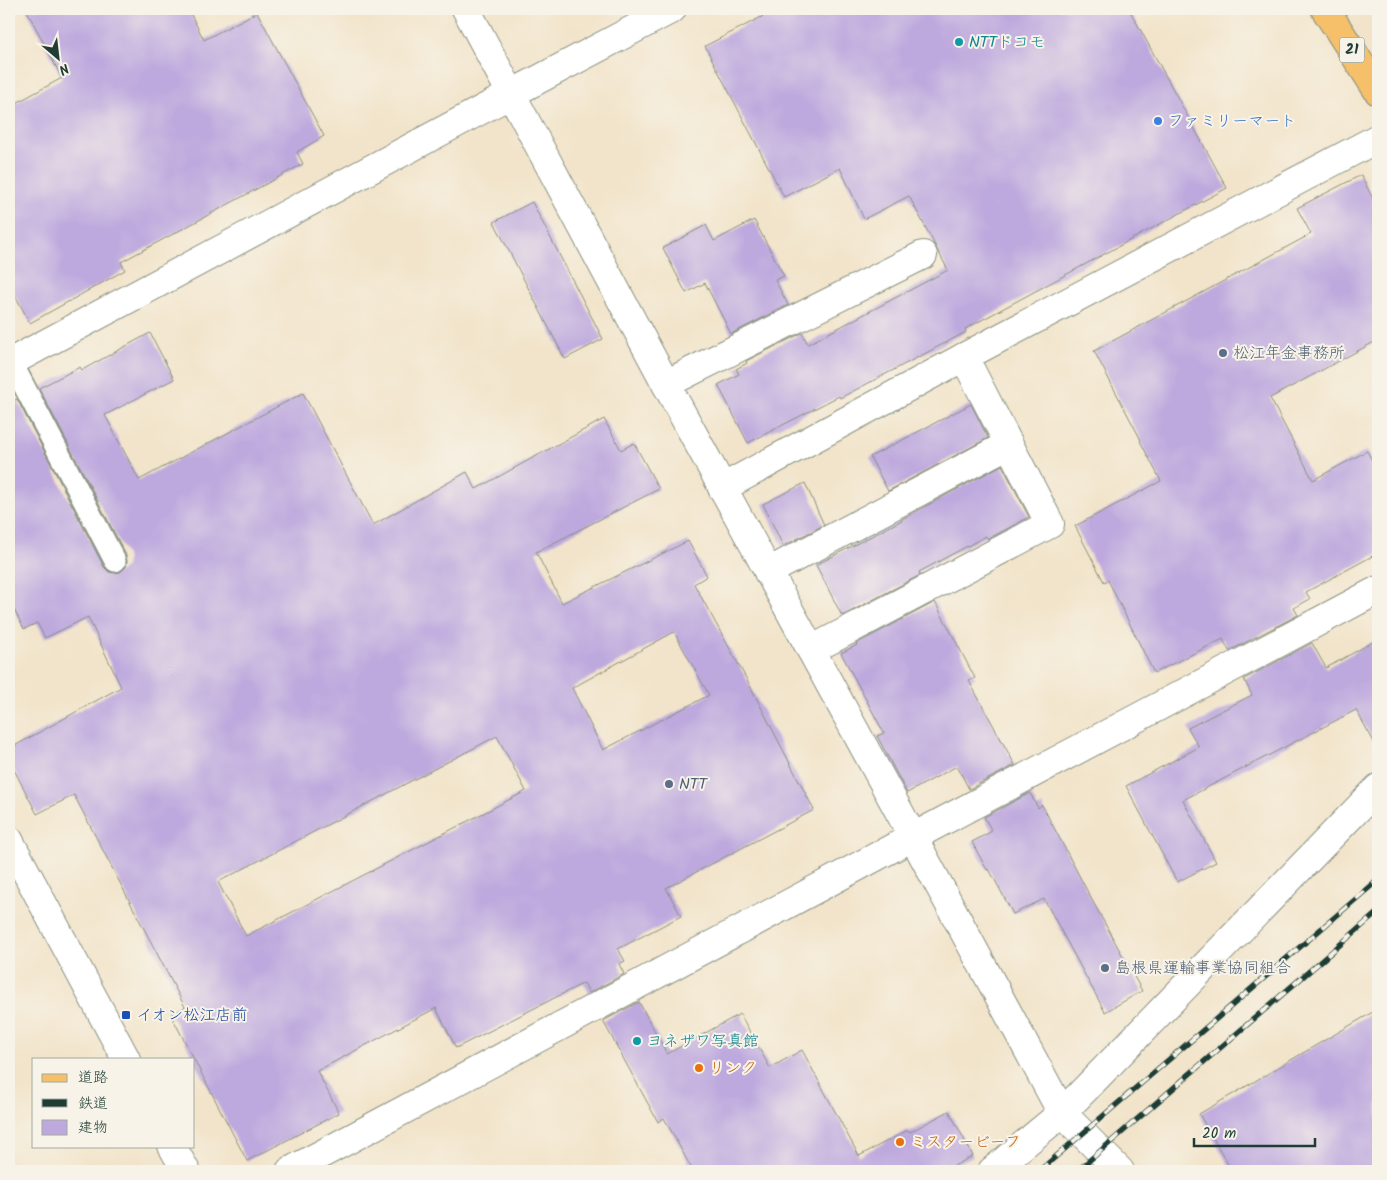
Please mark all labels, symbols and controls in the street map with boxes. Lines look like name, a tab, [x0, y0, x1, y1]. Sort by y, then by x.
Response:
place label: NTTドコモ	[969, 30, 1045, 55]
north arrow	[32, 32, 82, 82]
marker: NTTドコモ	[953, 36, 965, 48]
road number: 21	[1340, 38, 1364, 62]
text: N	[54, 57, 73, 80]
place label: ファミリーマート	[1168, 109, 1296, 134]
marker: ファミリーマート	[1152, 115, 1164, 127]
place label: 松江年金事務所	[1233, 341, 1345, 366]
marker: 松江年金事務所	[1217, 347, 1229, 359]
place label: NTT	[679, 772, 708, 797]
marker: NTT	[663, 778, 675, 790]
place label: 島根県運輸事業協同組合	[1115, 956, 1291, 981]
marker: 島根県運輸事業協同組合	[1099, 962, 1111, 974]
place label: イオン松江店前	[136, 1003, 247, 1028]
marker: イオン松江店前	[120, 1009, 132, 1021]
place label: ヨネザワ写真館	[647, 1029, 759, 1054]
marker: ヨネザワ写真館	[631, 1035, 643, 1047]
place label: リンク	[709, 1056, 757, 1081]
legend	[32, 1058, 195, 1148]
marker: リンク	[693, 1062, 705, 1074]
text: 道路	[78, 1066, 108, 1090]
text: 鉄道	[78, 1092, 108, 1116]
scale bar	[1194, 1115, 1316, 1147]
text: 建物	[78, 1116, 108, 1140]
text: 20 m	[1202, 1122, 1236, 1146]
place label: ミスタービーフ	[910, 1130, 1021, 1155]
marker: ミスタービーフ	[894, 1136, 906, 1148]

